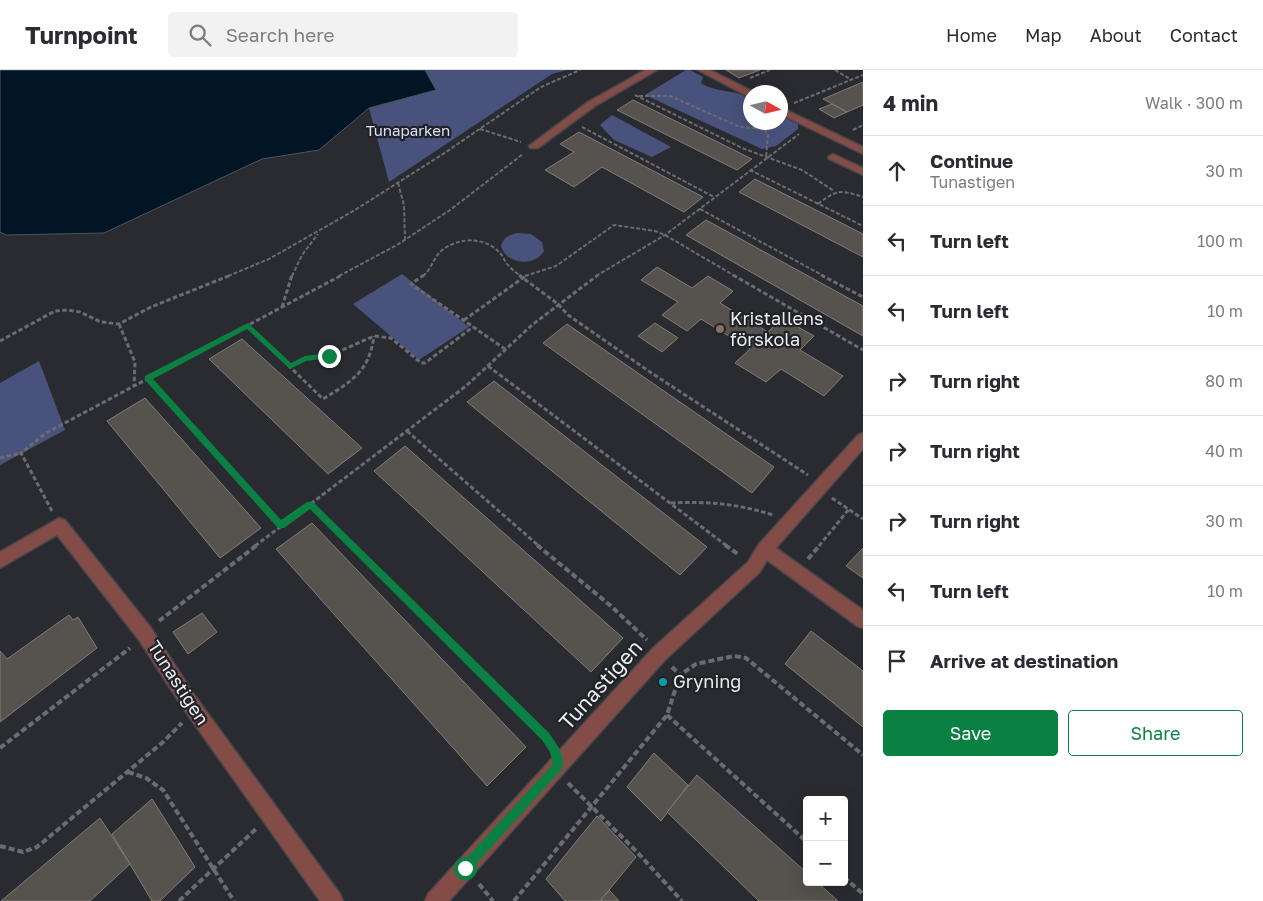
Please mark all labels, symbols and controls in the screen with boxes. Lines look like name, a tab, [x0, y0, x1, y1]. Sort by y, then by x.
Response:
search box	[168, 12, 518, 57]
text: Turnpoint	[25, 20, 138, 49]
icon: search	[186, 21, 214, 49]
text: Search here	[226, 23, 335, 46]
text: Home	[946, 24, 997, 46]
text: Map	[1025, 24, 1062, 46]
text: About	[1090, 24, 1142, 46]
text: Contact	[1170, 24, 1238, 46]
north arrow	[743, 85, 788, 130]
text: 4 min	[883, 90, 938, 116]
text: Walk · 300 m	[1145, 93, 1243, 113]
park label: Tunaparken	[366, 121, 450, 139]
text: Continue	[930, 149, 1013, 172]
icon: ahead	[883, 157, 911, 185]
text: 30 m	[1206, 161, 1243, 181]
text: Tunastigen	[930, 172, 1015, 192]
icon: left	[883, 227, 911, 255]
text: Turn left	[930, 229, 1009, 252]
text: 100 m	[1197, 231, 1243, 251]
icon: left	[883, 297, 911, 325]
text: Turn left	[930, 299, 1009, 322]
text: 10 m	[1207, 301, 1243, 321]
place label: Kristallens förskola	[730, 307, 824, 350]
marker: Kristallens förskola	[714, 323, 726, 335]
route end	[318, 345, 341, 368]
icon: right	[883, 367, 911, 395]
text: Turn right	[930, 369, 1020, 392]
text: 80 m	[1205, 371, 1243, 391]
icon: right	[883, 437, 911, 465]
text: Turn right	[930, 439, 1020, 462]
text: 40 m	[1205, 441, 1243, 461]
icon: right	[883, 507, 911, 535]
text: Turn right	[930, 509, 1020, 532]
text: 30 m	[1206, 511, 1243, 531]
icon: left	[883, 577, 911, 605]
text: Turn left	[930, 579, 1009, 602]
text: 10 m	[1207, 581, 1243, 601]
street label: Tunastigen	[553, 634, 647, 735]
street label: Tunastigen	[144, 636, 214, 729]
icon: arrive	[883, 647, 911, 675]
text: Arrive at destination	[930, 649, 1118, 672]
place label: Gryning	[673, 670, 741, 692]
marker: Gryning	[657, 676, 669, 688]
button: Save	[883, 710, 1058, 756]
button: Share	[1068, 710, 1243, 756]
map controls	[803, 796, 848, 886]
button: +	[803, 796, 848, 841]
button: −	[803, 841, 848, 886]
route start	[454, 857, 477, 880]

